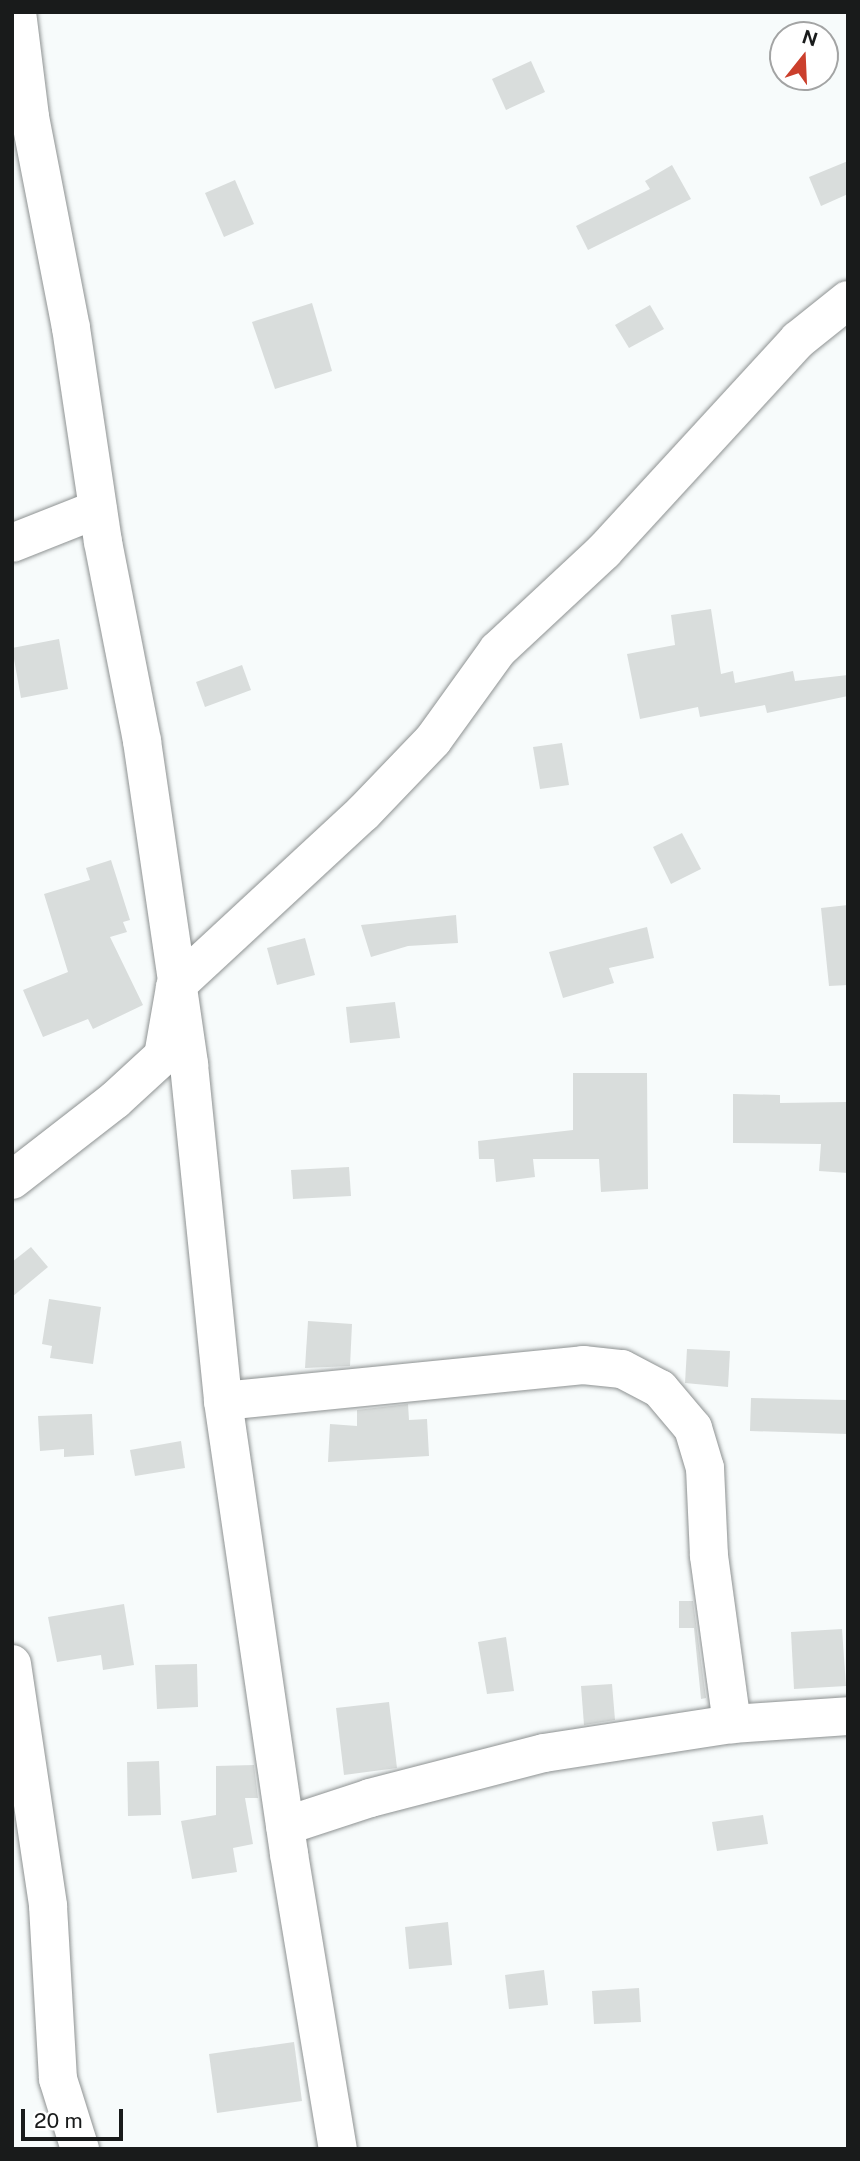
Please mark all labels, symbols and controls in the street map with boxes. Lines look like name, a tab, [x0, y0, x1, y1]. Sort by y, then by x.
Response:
north arrow	[769, 21, 839, 91]
text: N	[799, 25, 820, 51]
scale bar	[24, 2094, 126, 2138]
text: 20 m	[34, 2108, 83, 2133]

